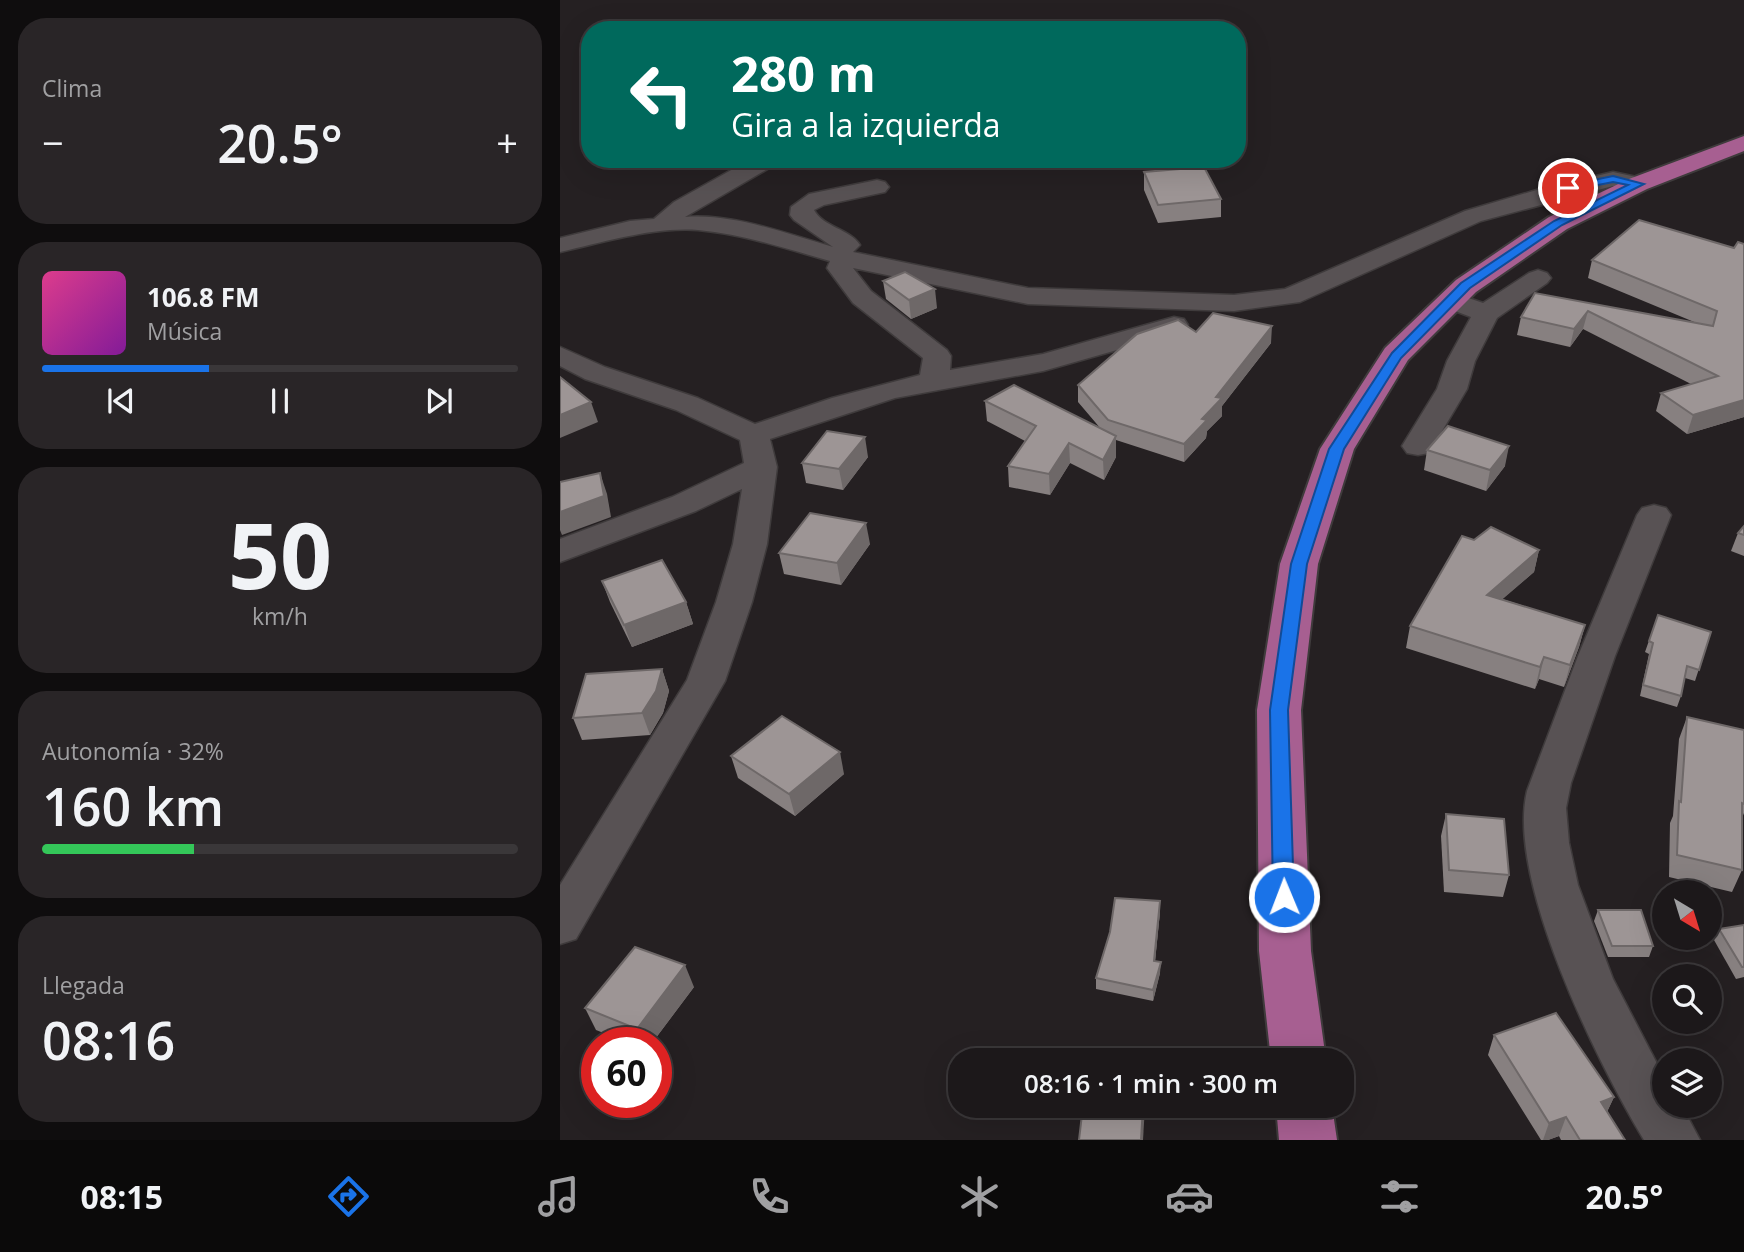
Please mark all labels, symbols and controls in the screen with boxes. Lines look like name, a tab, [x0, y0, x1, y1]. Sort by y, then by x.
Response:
text: 280 m	[731, 40, 876, 106]
icon: left	[616, 49, 707, 140]
text: Clima	[42, 72, 102, 104]
text: Gira a la izquierda	[731, 103, 1001, 146]
text: 20.5°	[217, 107, 343, 178]
text: −	[42, 116, 64, 168]
text: +	[496, 116, 518, 168]
pin	[1538, 158, 1598, 218]
icon: arrive	[1549, 169, 1587, 207]
text: 106.8 FM	[147, 279, 259, 315]
text: Música	[147, 315, 222, 347]
icon: previous	[102, 382, 140, 420]
icon: pause	[261, 382, 299, 420]
icon: next	[420, 382, 458, 420]
text: 50	[228, 492, 332, 616]
text: km/h	[252, 600, 308, 632]
text: Autonomía · 32%	[42, 735, 224, 767]
text: 160 km	[42, 770, 224, 841]
position arrow	[1247, 860, 1321, 934]
north arrow	[1652, 880, 1722, 950]
map controls	[1652, 880, 1722, 1118]
button: search	[1652, 964, 1722, 1034]
text: Llegada	[42, 969, 125, 1001]
text: 08:16	[42, 1004, 175, 1075]
speed limit sign: 60	[581, 1027, 672, 1118]
button: layers	[1652, 1048, 1722, 1118]
text: 08:16 · 1 min · 300 m	[1024, 1065, 1278, 1101]
icon: directions	[324, 1172, 373, 1221]
icon: music	[534, 1172, 583, 1221]
icon: phone	[745, 1172, 794, 1221]
icon: climate	[955, 1172, 1004, 1221]
icon: car	[1165, 1172, 1214, 1221]
icon: filters	[1375, 1172, 1424, 1221]
text: 08:15	[81, 1175, 163, 1218]
text: 20.5°	[1586, 1175, 1663, 1218]

